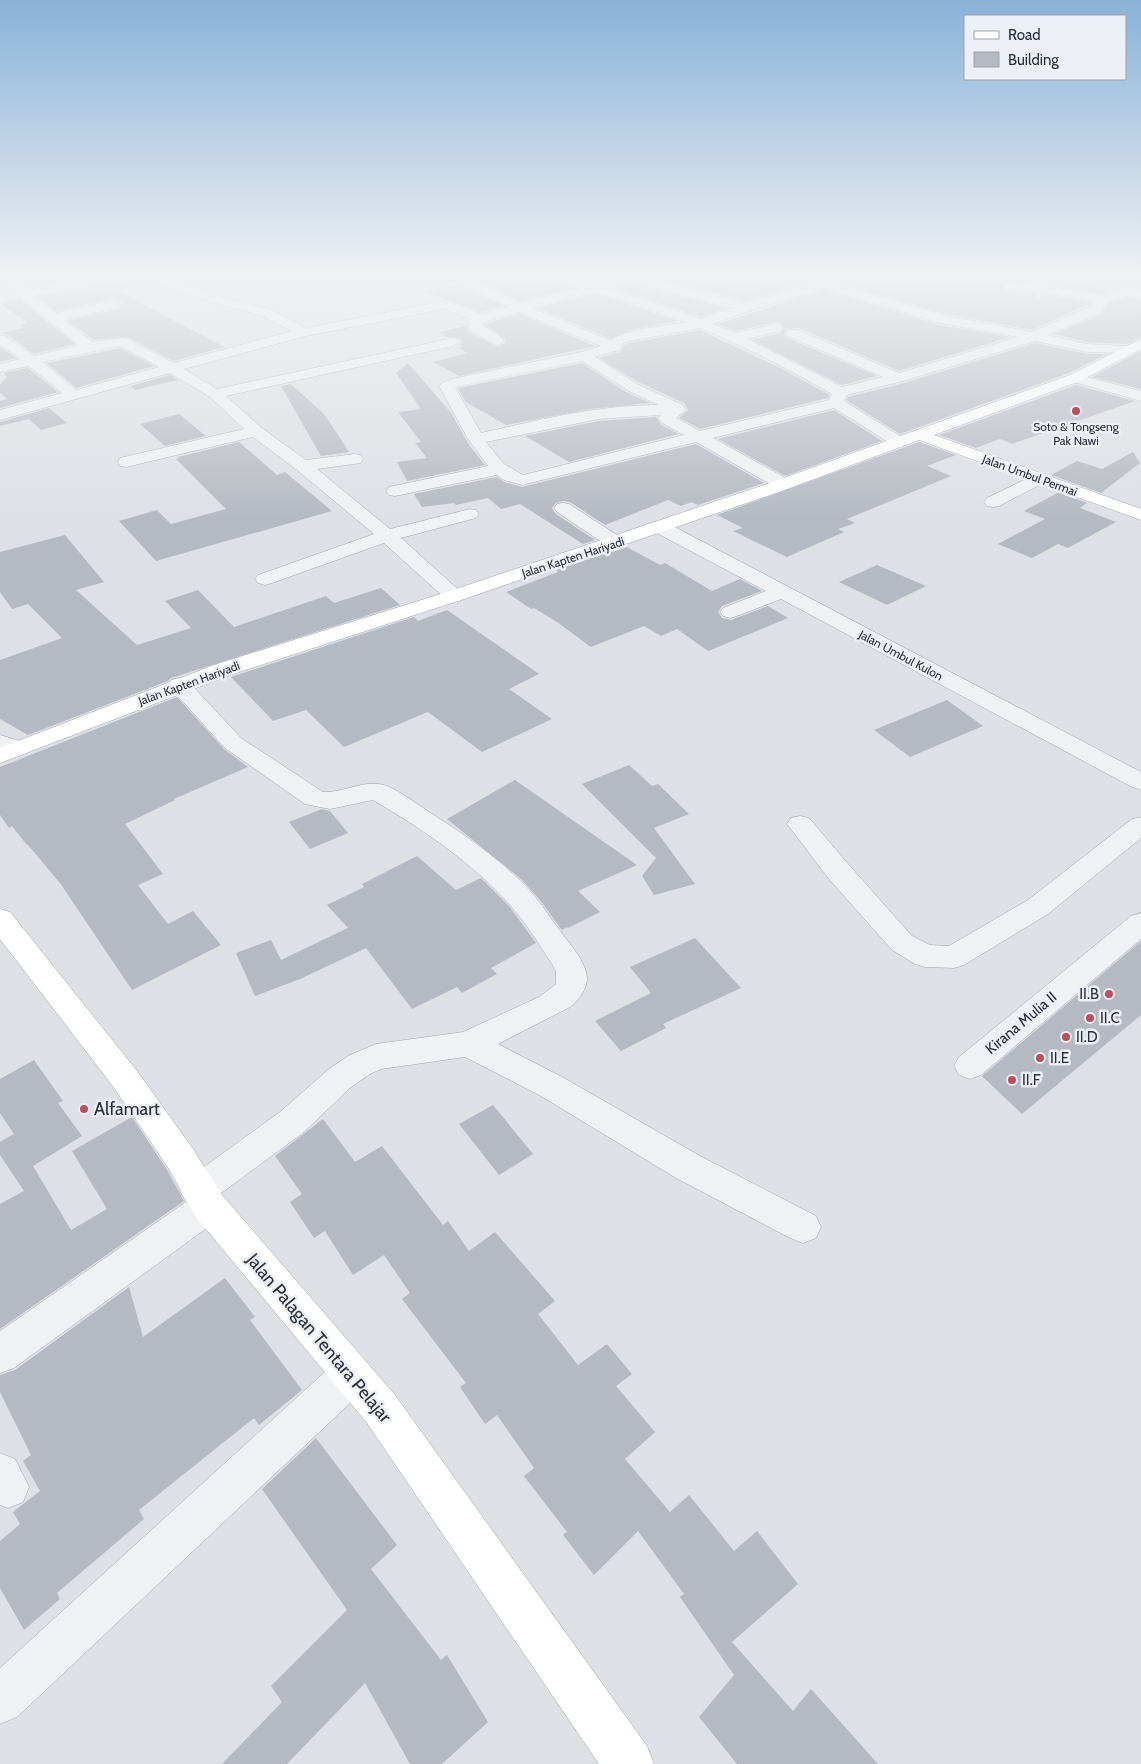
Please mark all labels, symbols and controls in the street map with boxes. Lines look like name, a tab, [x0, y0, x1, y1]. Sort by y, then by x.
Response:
legend	[964, 15, 1126, 80]
text: Road	[1008, 26, 1041, 44]
text: Building	[1008, 51, 1059, 69]
marker: Soto & Tongseng Pak Nawi	[1070, 405, 1082, 417]
place label: Soto & Tongseng Pak Nawi	[1033, 419, 1120, 448]
street label: Jalan Umbul Permai	[980, 451, 1079, 499]
street label: Jalan Kapten Hariyadi	[519, 533, 626, 581]
street label: Jalan Umbul Kulon	[856, 626, 946, 684]
street label: Jalan Kapten Hariyadi	[135, 658, 242, 709]
place label: II.B	[1079, 985, 1099, 1003]
street label: Kirana Mulia II	[982, 988, 1060, 1058]
marker: II.B	[1103, 988, 1115, 1000]
place label: II.C	[1100, 1009, 1120, 1027]
marker: II.C	[1084, 1012, 1096, 1024]
place label: II.D	[1076, 1028, 1098, 1046]
marker: II.D	[1060, 1031, 1072, 1043]
place label: II.E	[1050, 1049, 1069, 1067]
marker: II.E	[1034, 1052, 1046, 1064]
place label: II.F	[1022, 1071, 1041, 1089]
marker: II.F	[1006, 1074, 1018, 1086]
place label: Alfamart	[94, 1098, 160, 1120]
marker: Alfamart	[78, 1103, 90, 1115]
street label: Jalan Palagan Tentara Pelajar	[241, 1248, 396, 1427]

